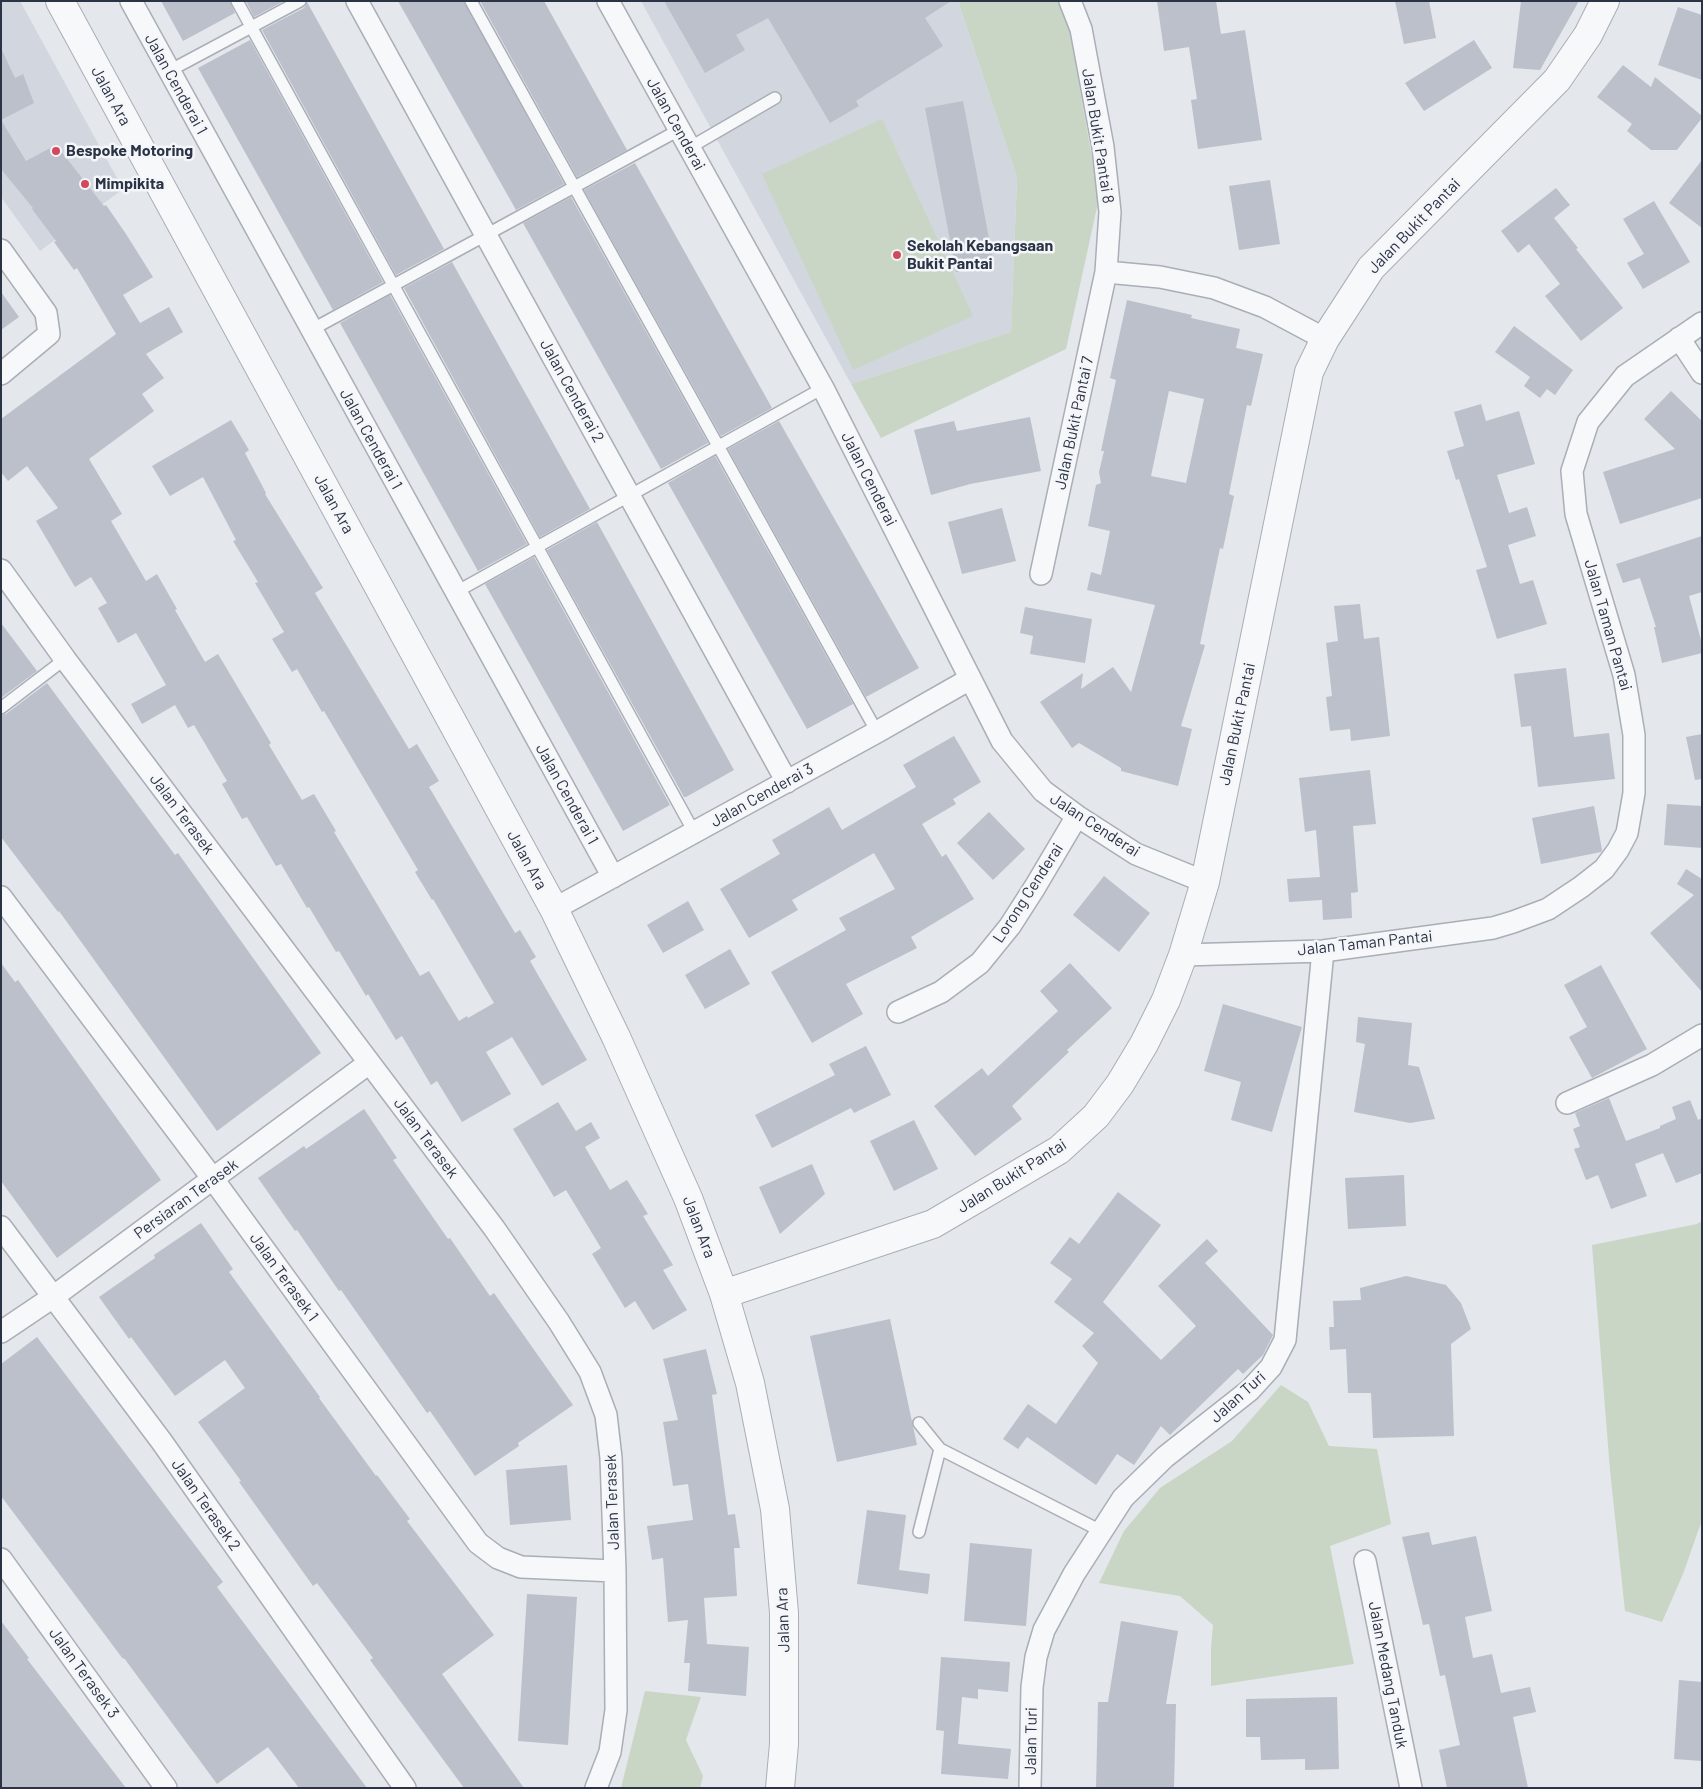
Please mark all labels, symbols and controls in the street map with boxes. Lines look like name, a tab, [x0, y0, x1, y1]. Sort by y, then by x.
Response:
street label: Jalan Cenderai 1	[140, 30, 212, 138]
street label: Jalan Ara	[87, 63, 135, 129]
street label: Jalan Bukit Pantai 8	[1078, 67, 1118, 205]
street label: Jalan Cenderai	[643, 74, 709, 174]
place label: Bespoke Motoring	[66, 141, 193, 161]
marker: Bespoke Motoring	[50, 145, 62, 157]
place label: Mimpikita	[95, 174, 164, 194]
street label: Jalan Bukit Pantai	[1364, 174, 1464, 278]
marker: Mimpikita	[79, 178, 91, 190]
place label: Sekolah Kebangsaan Bukit Pantai	[907, 236, 1053, 274]
marker: Sekolah Kebangsaan Bukit Pantai	[891, 249, 903, 261]
street label: Jalan Cenderai 2	[536, 336, 608, 446]
street label: Jalan Bukit Pantai 7	[1051, 355, 1097, 491]
street label: Jalan Cenderai 1	[335, 385, 407, 493]
street label: Jalan Cenderai	[837, 429, 901, 529]
street label: Jalan Ara	[310, 471, 358, 537]
street label: Jalan Taman Pantai	[1580, 557, 1636, 693]
street label: Jalan Bukit Pantai	[1215, 661, 1259, 787]
street label: Jalan Cenderai 1	[531, 740, 603, 848]
street label: Jalan Cenderai 3	[707, 759, 817, 831]
street label: Jalan Terasek	[146, 770, 218, 858]
street label: Jalan Cenderai	[1047, 789, 1143, 861]
street label: Jalan Ara	[503, 827, 551, 893]
street label: Lorong Cenderai	[989, 840, 1067, 946]
street label: Jalan Taman Pantai	[1297, 926, 1433, 960]
street label: Jalan Terasek	[390, 1094, 462, 1182]
street label: Jalan Bukit Pantai	[954, 1135, 1070, 1217]
street label: Persiaran Terasek	[130, 1155, 242, 1243]
street label: Jalan Ara	[678, 1193, 720, 1261]
street label: Jalan Terasek 1	[245, 1229, 323, 1325]
street label: Jalan Turi	[1206, 1367, 1270, 1427]
street label: Jalan Terasek	[601, 1454, 623, 1550]
street label: Jalan Terasek 2	[167, 1455, 245, 1555]
street label: Jalan Ara	[772, 1587, 794, 1653]
street label: Jalan Medang Tanduk	[1364, 1600, 1412, 1750]
street label: Jalan Terasek 3	[45, 1624, 123, 1722]
street label: Jalan Turi	[1021, 1707, 1041, 1775]

